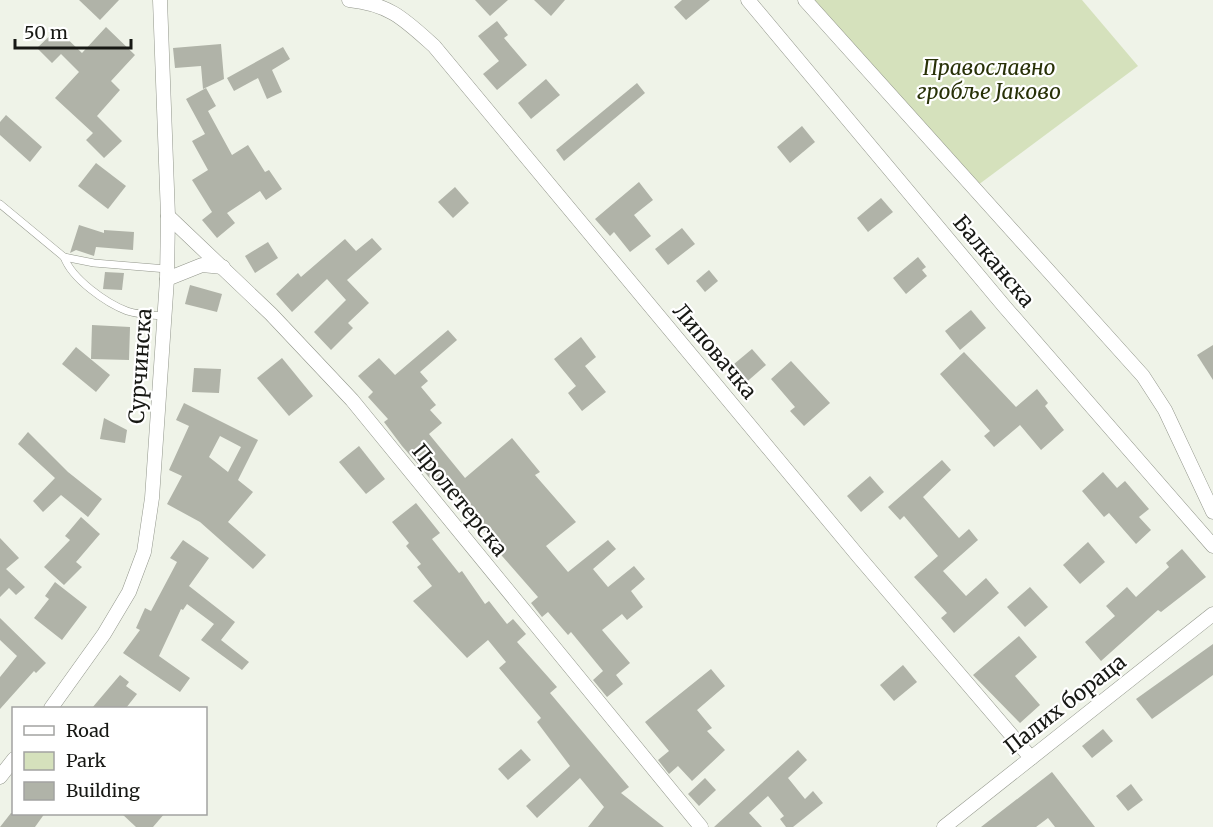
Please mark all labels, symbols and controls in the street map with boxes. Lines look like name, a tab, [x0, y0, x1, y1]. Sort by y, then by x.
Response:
scale bar	[15, 12, 130, 50]
text: 50 m	[24, 21, 68, 44]
park label: Православно гробље Јаково	[917, 54, 1061, 105]
street label: Балканска	[947, 209, 1041, 313]
street label: Липовачка	[667, 298, 763, 404]
street label: Сурчинска	[122, 307, 158, 425]
street label: Пролетерска	[406, 438, 514, 562]
street label: Палих бораца	[999, 648, 1131, 760]
legend	[12, 707, 207, 815]
text: Road	[66, 719, 110, 742]
text: Park	[66, 749, 107, 772]
text: Building	[66, 779, 140, 802]

